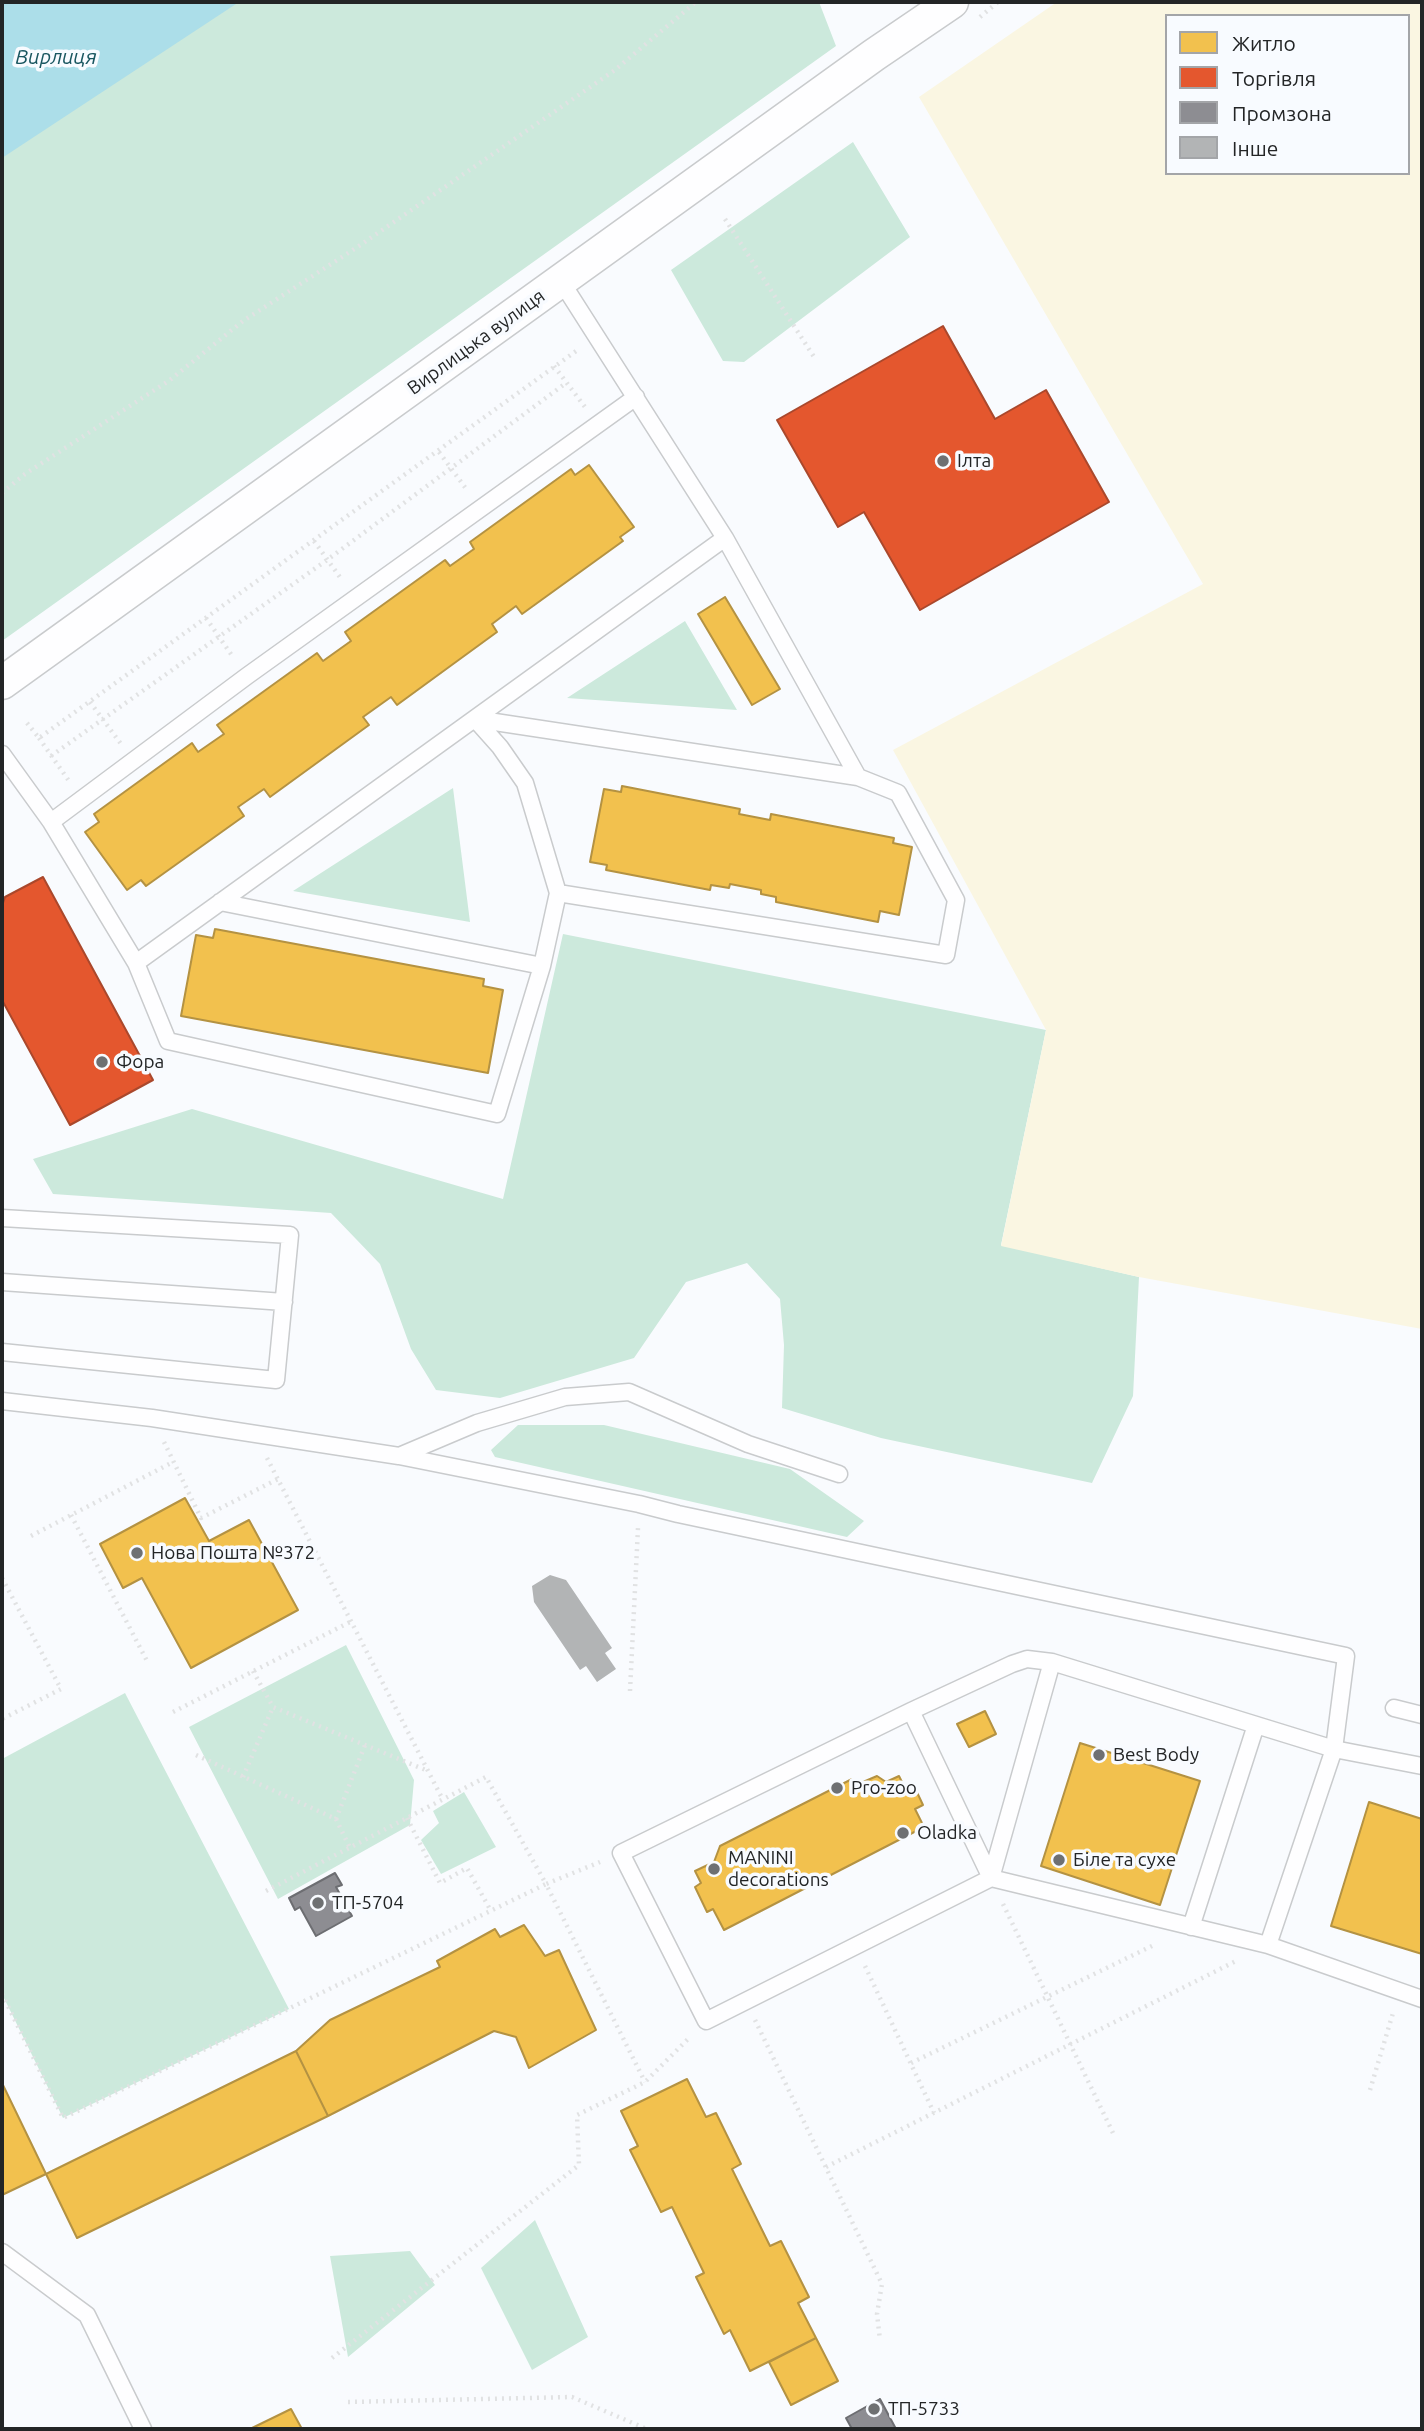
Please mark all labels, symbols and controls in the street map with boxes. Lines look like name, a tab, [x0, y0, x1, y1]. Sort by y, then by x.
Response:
legend	[1165, 14, 1410, 175]
text: Житло	[1232, 31, 1296, 55]
water label: Вирлиця	[15, 44, 97, 70]
text: Торгівля	[1232, 66, 1316, 90]
text: Промзона	[1232, 101, 1332, 125]
text: Інше	[1232, 136, 1278, 160]
street label: Вирлицька вулиця	[403, 284, 549, 400]
place label: Ілта	[957, 450, 991, 472]
marker: Ілта	[935, 453, 951, 469]
place label: Фора	[116, 1051, 164, 1073]
marker: Фора	[94, 1054, 110, 1070]
place label: Нова Пошта №372	[151, 1542, 315, 1564]
marker: Нова Пошта №372	[129, 1545, 145, 1561]
place label: Best Body	[1113, 1744, 1199, 1766]
marker: Best Body	[1091, 1747, 1107, 1763]
place label: Pro-zoo	[851, 1777, 917, 1799]
marker: Pro-zoo	[829, 1780, 845, 1796]
place label: Oladka	[917, 1822, 977, 1844]
marker: Oladka	[895, 1825, 911, 1841]
place label: MANINI decorations	[728, 1847, 829, 1891]
place label: Біле та сухе	[1073, 1849, 1176, 1871]
marker: Біле та сухе	[1051, 1852, 1067, 1868]
marker: MANINI decorations	[706, 1861, 722, 1877]
place label: ТП-5704	[332, 1892, 404, 1914]
marker: ТП-5704	[310, 1895, 326, 1911]
place label: ТП-5733	[888, 2398, 960, 2420]
marker: ТП-5733	[866, 2401, 882, 2417]

